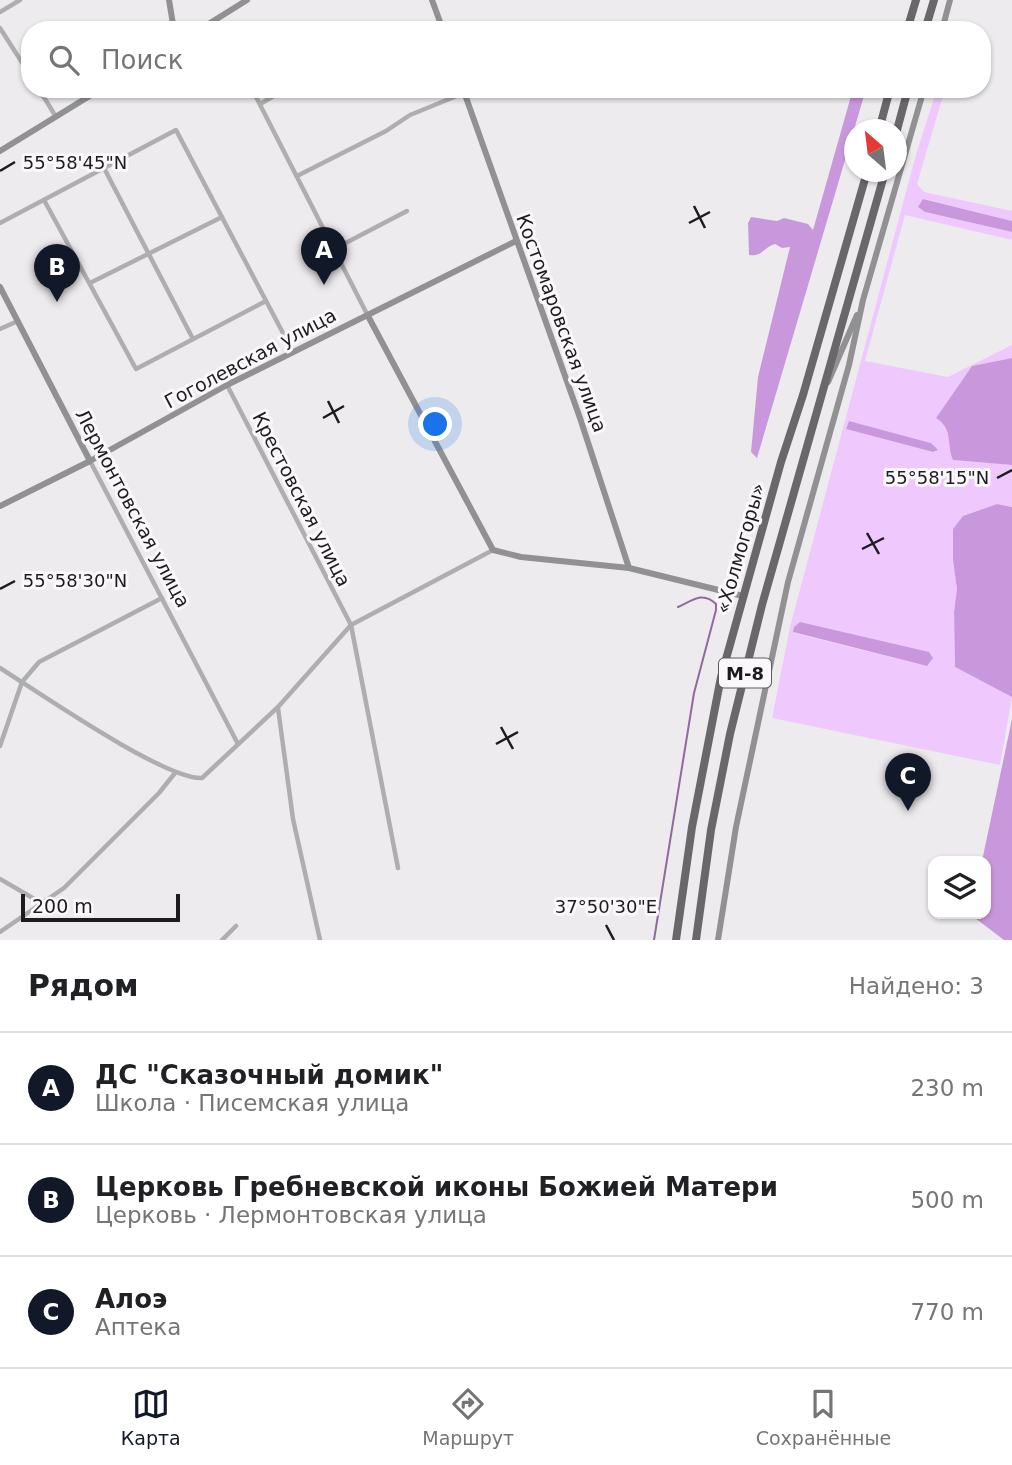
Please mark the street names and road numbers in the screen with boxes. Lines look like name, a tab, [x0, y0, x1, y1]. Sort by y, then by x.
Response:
street label: Костомаровская улица	[512, 211, 612, 435]
street label: Гоголевская улица	[160, 303, 340, 413]
street label: Лермонтовская улица	[71, 405, 195, 611]
street label: Крестовская улица	[248, 408, 356, 590]
street label: «Холмогоры»	[711, 480, 769, 616]
road number: М-8	[719, 658, 771, 688]

